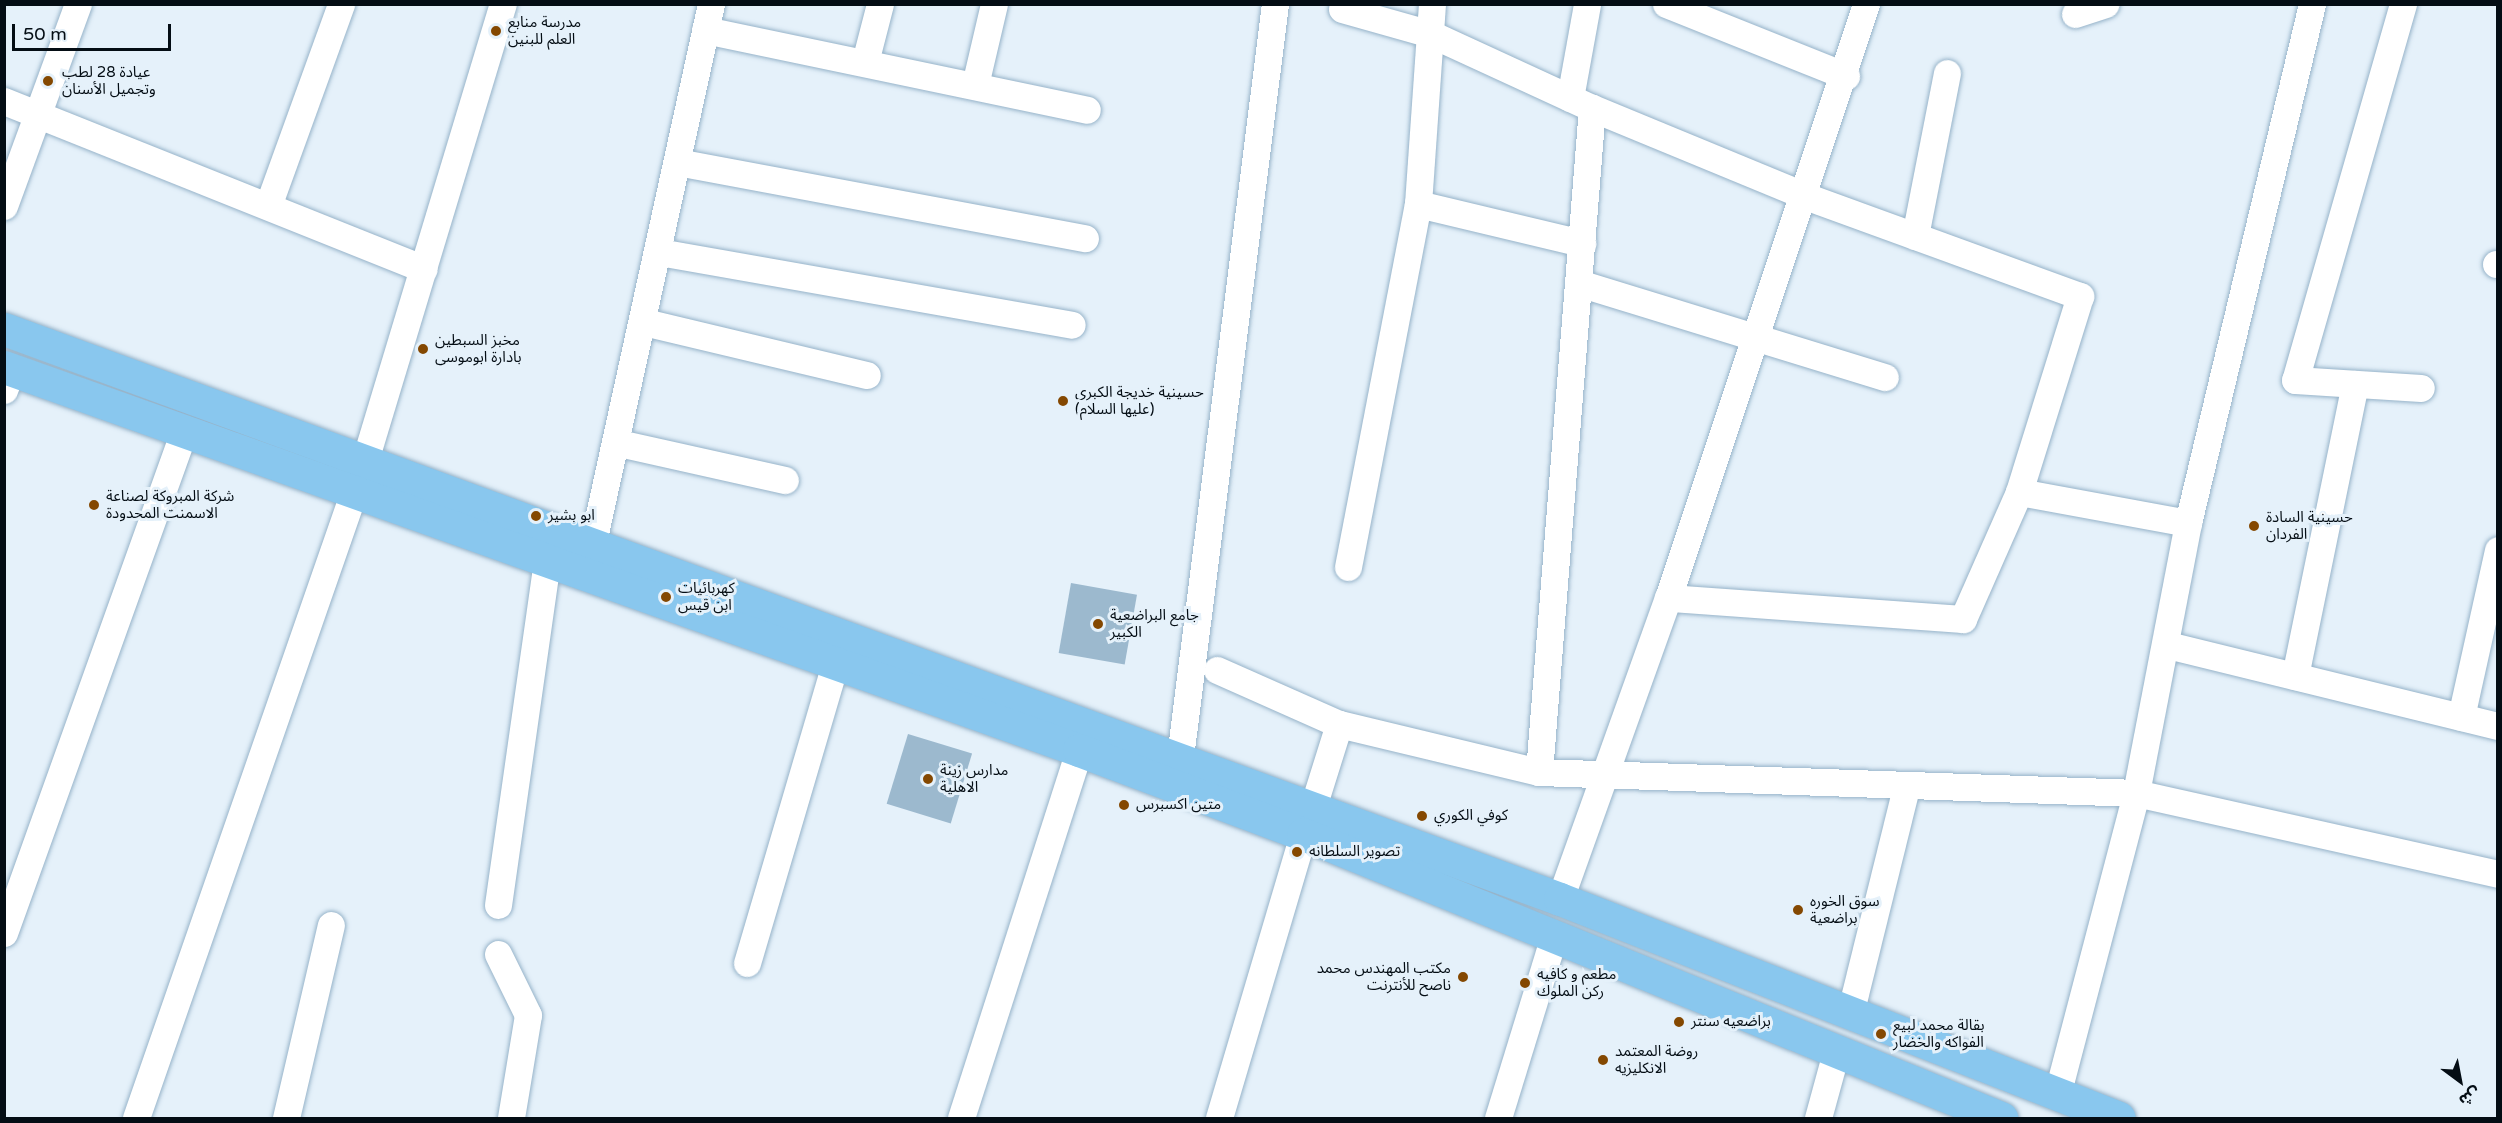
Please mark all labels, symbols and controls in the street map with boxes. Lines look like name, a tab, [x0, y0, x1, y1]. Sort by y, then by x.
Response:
scale bar	[15, 12, 174, 50]
place label: مدرسة منابع العلم للبنين	[508, 13, 581, 48]
text: 50 m	[23, 23, 67, 45]
marker: مدرسة منابع العلم للبنين	[489, 24, 503, 38]
place label: عيادة 28 لطب وتجميل الأسنان	[62, 63, 156, 98]
marker: عيادة 28 لطب وتجميل الأسنان	[39, 72, 57, 90]
place label: مخبز السبطين بادارة ابوموسى	[435, 331, 521, 366]
marker: مخبز السبطين بادارة ابوموسى	[416, 342, 430, 356]
place label: حسينية خديجة الكبرى (عليها السلام)	[1075, 383, 1204, 418]
marker: حسينية خديجة الكبرى (عليها السلام)	[1056, 394, 1070, 408]
place label: شركة المبروكة لصناعة الاسمنت المحدودة	[106, 487, 234, 522]
marker: شركة المبروكة لصناعة الاسمنت المحدودة	[87, 498, 101, 512]
place label: ابو بشير	[548, 507, 595, 525]
place label: حسينية السادة الفردان	[2266, 508, 2353, 543]
marker: ابو بشير	[529, 509, 543, 523]
marker: حسينية السادة الفردان	[2247, 519, 2261, 533]
place label: كهربائيات ابن قيس	[678, 579, 735, 614]
marker: كهربائيات ابن قيس	[659, 590, 673, 604]
place label: جامع البراضعية الكبير	[1110, 606, 1199, 641]
marker: جامع البراضعية الكبير	[1091, 617, 1105, 631]
place label: مدارس زينة الاهلية	[940, 761, 1008, 796]
marker: مدارس زينة الاهلية	[921, 772, 935, 786]
place label: متين اكسبرس	[1136, 796, 1221, 814]
marker: متين اكسبرس	[1117, 798, 1131, 812]
place label: كوفي الكوري	[1434, 807, 1508, 825]
marker: كوفي الكوري	[1415, 809, 1429, 823]
place label: تصوير السلطانه	[1309, 843, 1400, 861]
marker: تصوير السلطانه	[1290, 845, 1304, 859]
place label: سوق الخوره براضعية	[1810, 892, 1879, 927]
marker: سوق الخوره براضعية	[1791, 903, 1805, 917]
place label: مكتب المهندس محمد ناصح للأنترنت	[1317, 959, 1451, 994]
place label: مطعم و كافيه ركن الملوك	[1537, 965, 1616, 1000]
marker: مكتب المهندس محمد ناصح للأنترنت	[1456, 970, 1470, 984]
marker: مطعم و كافيه ركن الملوك	[1518, 976, 1532, 990]
place label: براضعيه سنتر	[1691, 1013, 1771, 1031]
marker: براضعيه سنتر	[1672, 1015, 1686, 1029]
place label: بقالة محمد لبيع الفواكه والخضار	[1893, 1016, 1984, 1051]
marker: بقالة محمد لبيع الفواكه والخضار	[1874, 1027, 1888, 1041]
place label: روضة المعتمد الانكليزيه	[1615, 1042, 1698, 1077]
north arrow	[2430, 1051, 2490, 1111]
marker: روضة المعتمد الانكليزيه	[1596, 1053, 1610, 1067]
text: ش	[2455, 1082, 2484, 1111]

